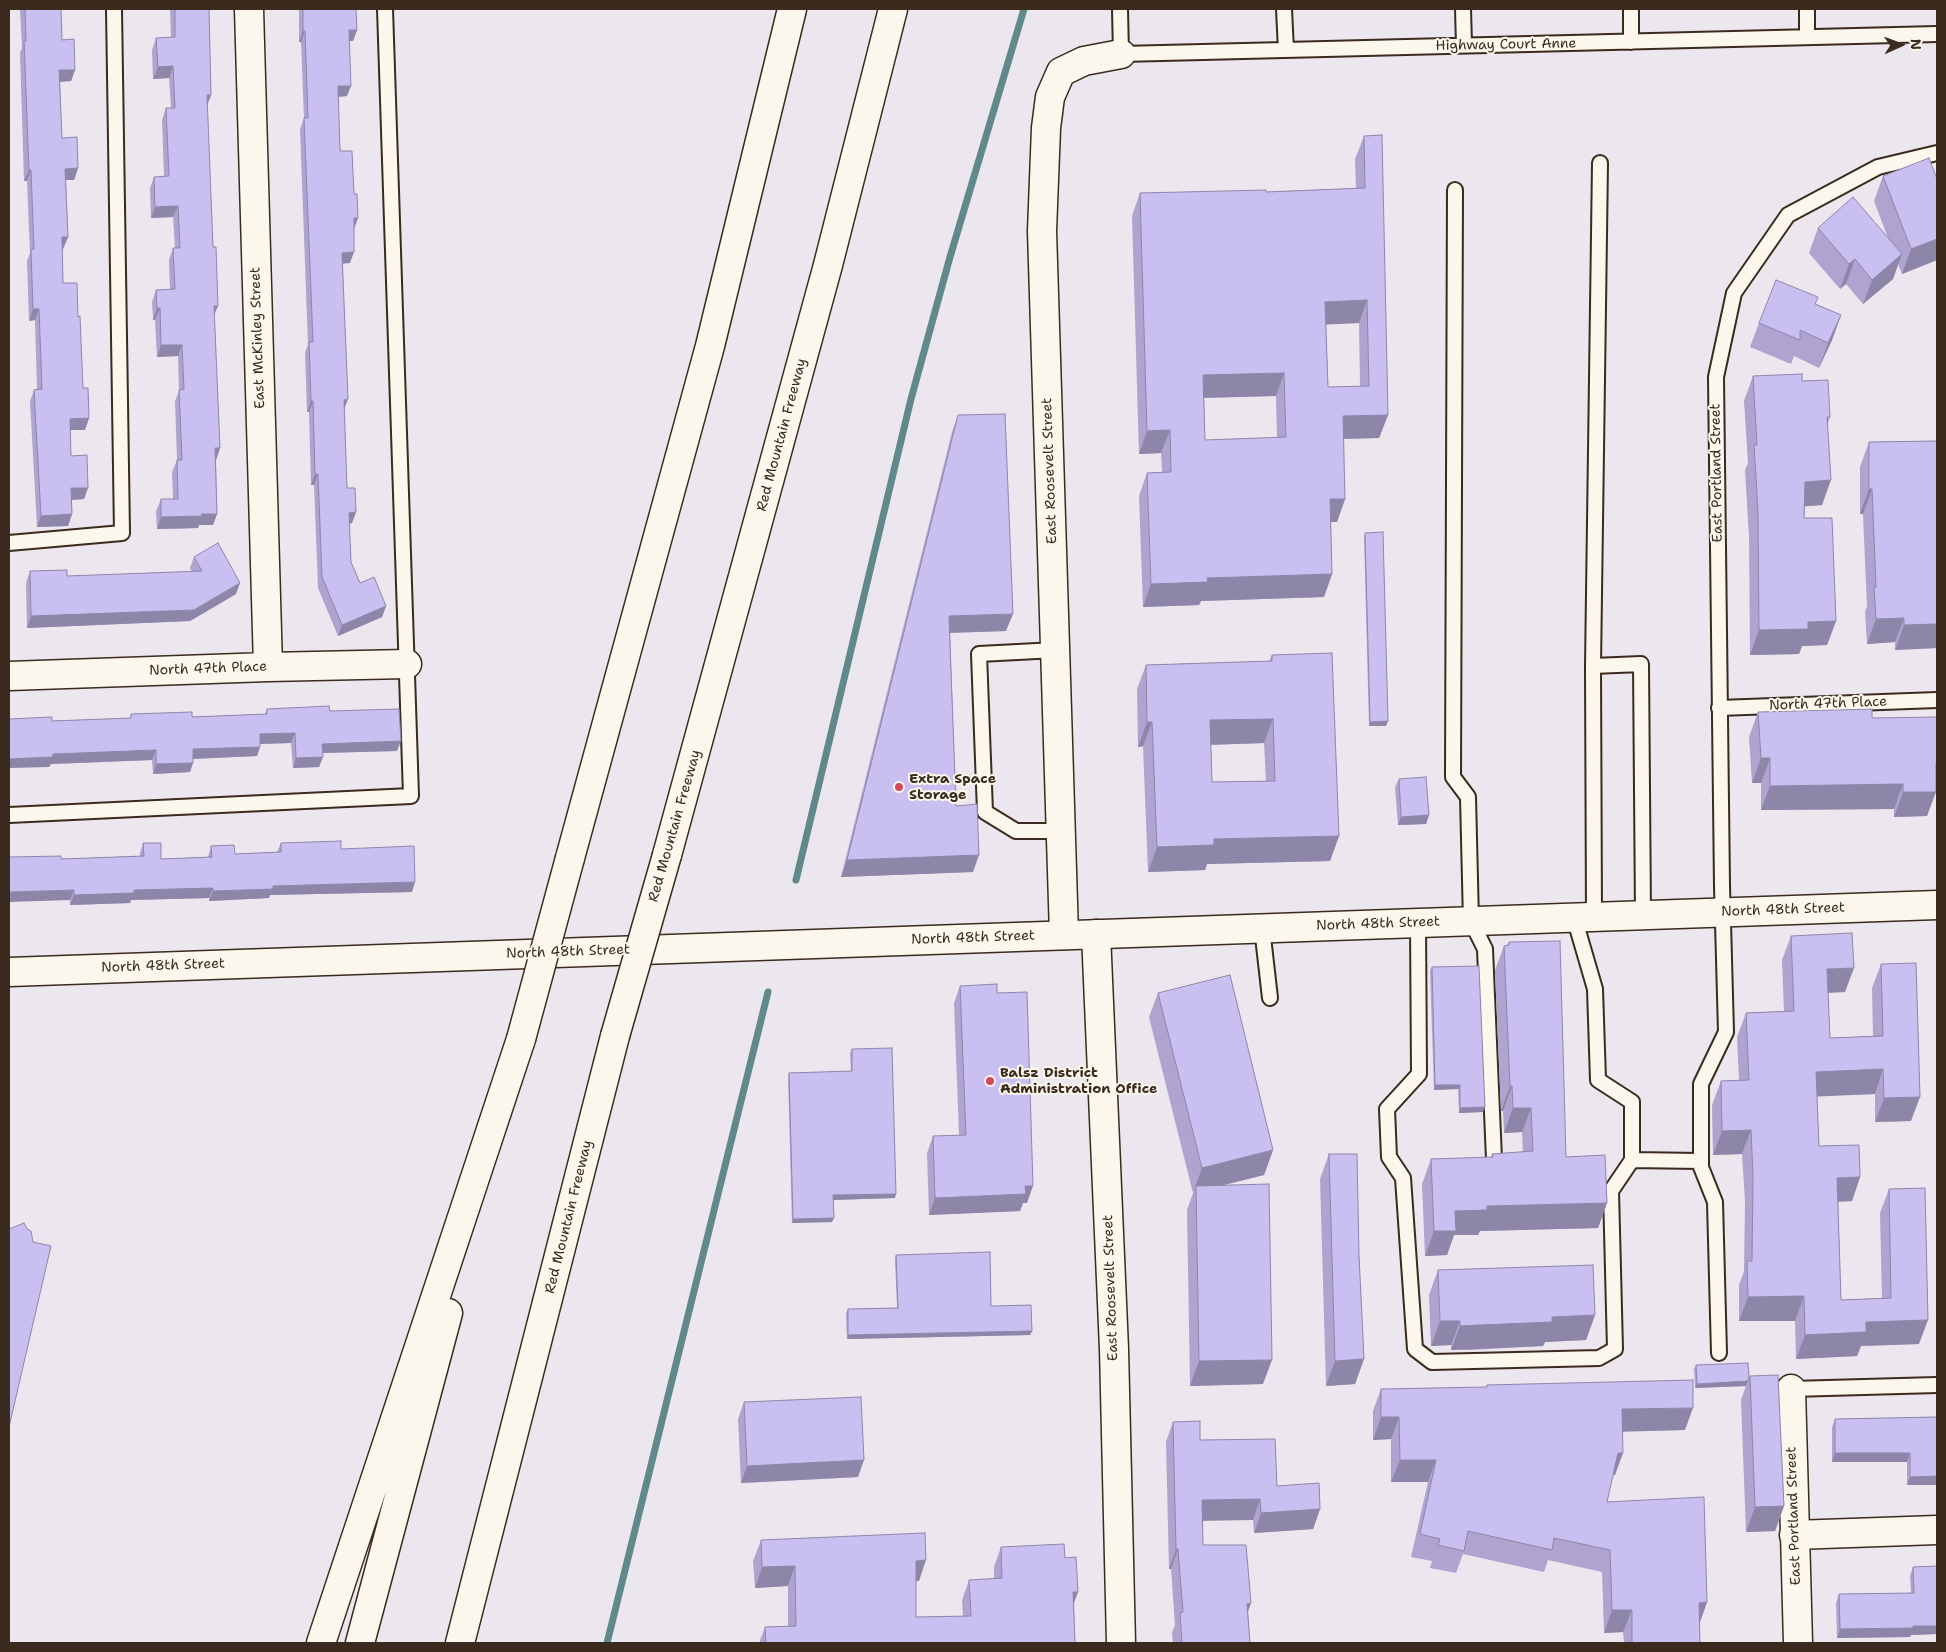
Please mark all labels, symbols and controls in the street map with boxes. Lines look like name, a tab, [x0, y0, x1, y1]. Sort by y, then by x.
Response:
north arrow	[1876, 20, 1926, 70]
street label: Highway Court Anne	[1435, 35, 1577, 55]
text: N	[1907, 39, 1925, 50]
street label: East McKinley Street	[247, 267, 269, 409]
street label: Red Mountain Freeway	[753, 357, 811, 513]
street label: East Roosevelt Street	[1039, 398, 1061, 544]
street label: East Portland Street	[1707, 403, 1727, 543]
street label: North 47th Place	[149, 659, 267, 679]
street label: North 47th Place	[1769, 694, 1887, 714]
street label: Red Mountain Freeway	[645, 748, 705, 904]
place label: Extra Space Storage	[909, 771, 996, 804]
marker: Extra Space Storage	[893, 781, 905, 793]
street label: North 48th Street	[1721, 899, 1845, 921]
street label: North 48th Street	[1316, 913, 1440, 935]
street label: North 48th Street	[911, 927, 1035, 949]
street label: North 48th Street	[506, 941, 630, 963]
street label: North 48th Street	[101, 955, 225, 977]
place label: Balsz District Administration Office	[1000, 1065, 1157, 1098]
marker: Balsz District Administration Office	[984, 1075, 996, 1087]
street label: Red Mountain Freeway	[542, 1139, 596, 1295]
street label: East Roosevelt Street	[1100, 1215, 1122, 1361]
street label: East Portland Street	[1783, 1446, 1805, 1586]

